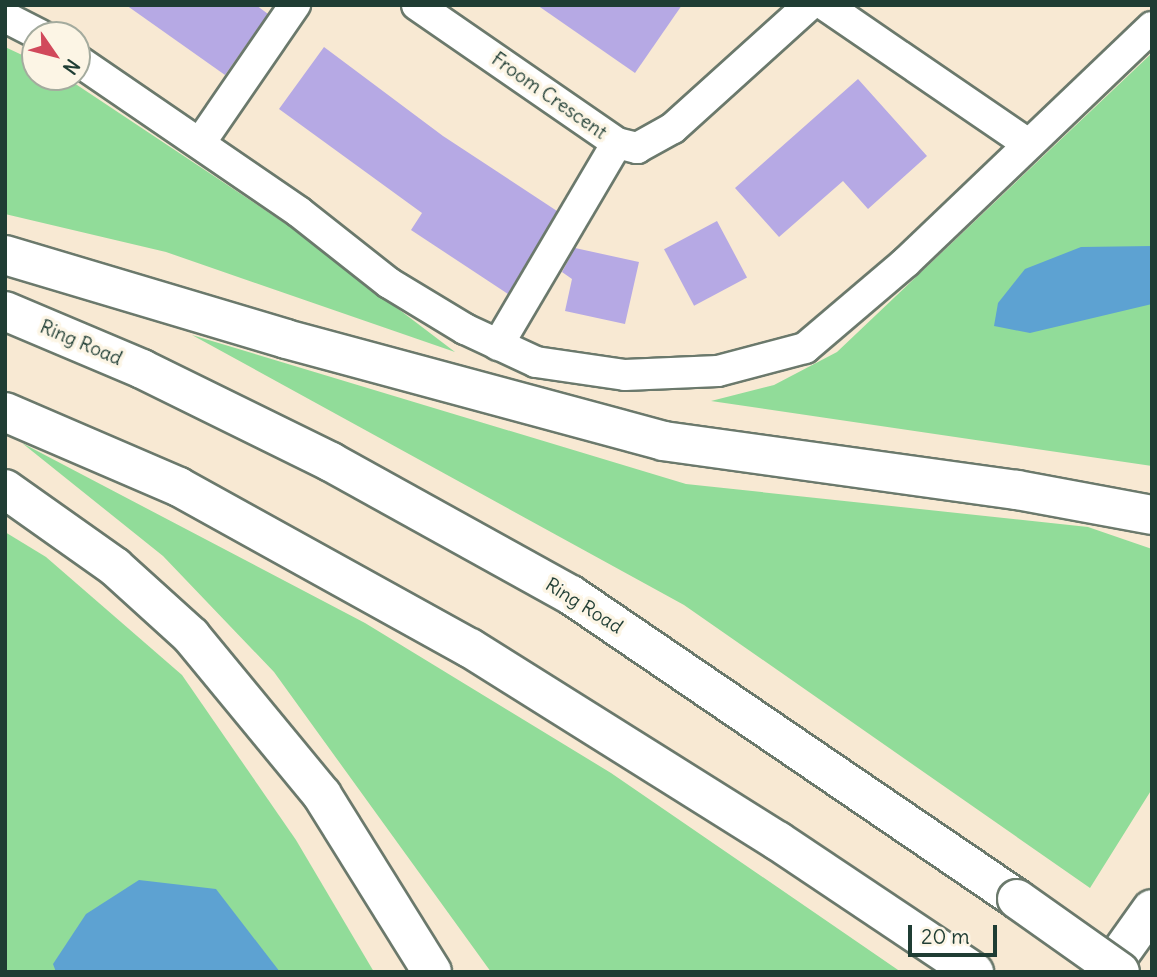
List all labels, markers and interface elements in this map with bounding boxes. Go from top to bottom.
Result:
north arrow [21,21,91,91]
street label: Froom Crescent [487,48,611,144]
text: N [58,55,85,79]
street label: Ring Road [36,316,126,370]
street label: Ring Road [541,573,627,639]
scale bar [912,911,1001,955]
text: 20 m [921,923,970,950]

